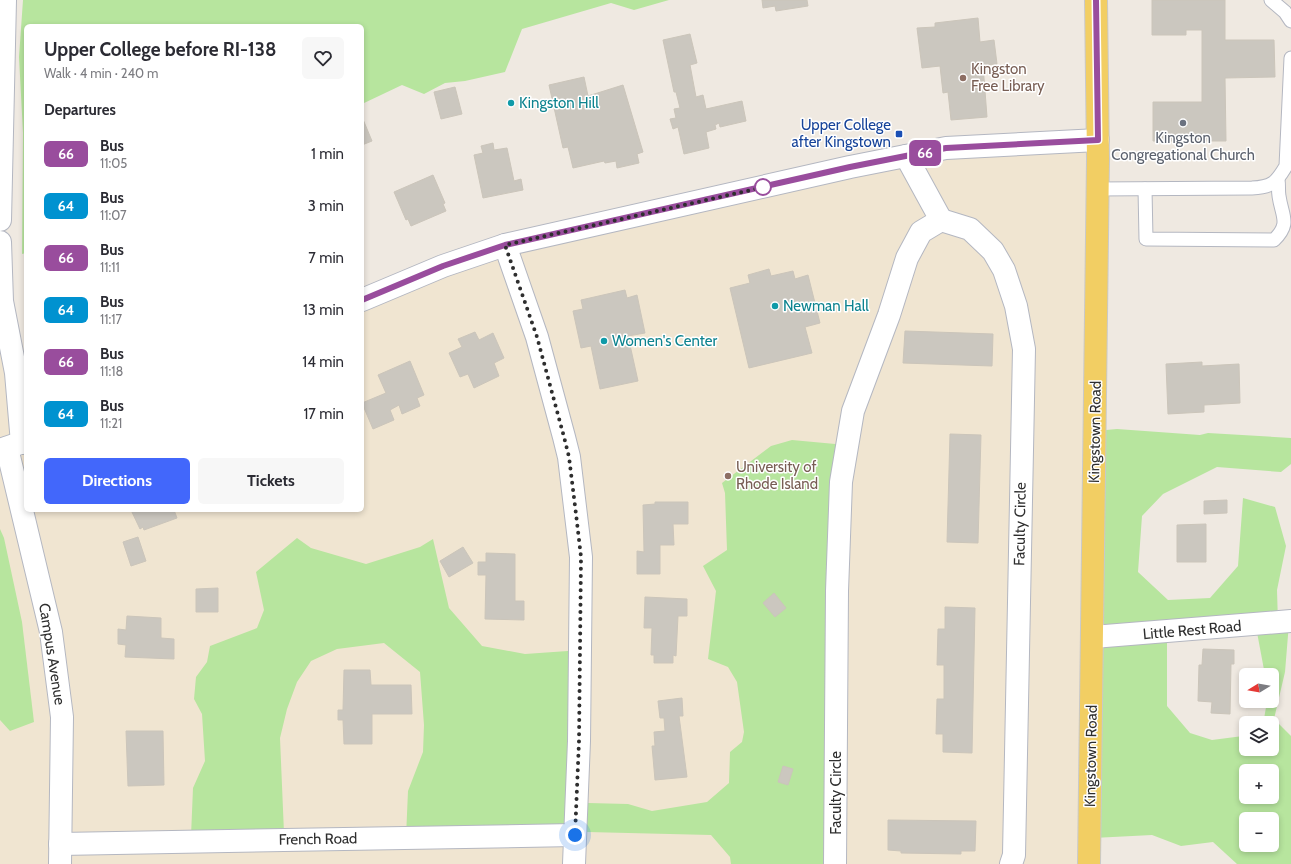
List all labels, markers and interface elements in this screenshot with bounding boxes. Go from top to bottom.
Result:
button: heart [302,37,344,79]
text: Upper College before RI-138 [44,38,276,61]
place label: Kingston Free Library [971,60,1045,95]
text: Walk · 4 min · 240 m [44,65,158,81]
marker: Kingston Free Library [958,73,968,83]
place label: Kingston Hill [519,94,599,112]
marker: Kingston Hill [506,98,516,108]
text: Departures [44,101,116,119]
place label: Upper College after Kingstown [792,116,891,151]
marker: Kingston Congregational Church [1178,118,1188,128]
marker: Upper College after Kingstown [894,129,904,139]
place label: Kingston Congregational Church [1111,129,1255,164]
text: Bus [100,137,124,155]
line badge: 66 [907,140,943,166]
text: 66 [917,144,933,162]
text: 66 [58,145,74,163]
text: 1 min [311,145,344,163]
text: 11:05 [100,155,127,171]
unlabelled marker [754,178,772,196]
text: Bus [100,189,124,207]
text: 64 [58,197,74,215]
text: 3 min [308,197,344,215]
text: 11:07 [100,207,127,223]
text: Bus [100,241,124,259]
text: 66 [58,249,74,267]
text: 7 min [308,249,344,267]
text: 11:11 [100,259,120,275]
text: Bus [100,293,124,311]
place label: Newman Hall [783,297,869,315]
text: 64 [58,301,74,319]
text: 13 min [303,301,344,319]
marker: Newman Hall [770,301,780,311]
text: 11:17 [100,311,122,327]
place label: Women's Center [612,332,717,350]
marker: Women's Center [599,336,609,346]
text: Bus [100,345,124,363]
text: 66 [58,353,74,371]
text: 14 min [302,353,344,371]
text: 11:18 [100,363,123,379]
street label: Kingstown Road [1085,381,1105,483]
text: Bus [100,397,124,415]
text: 64 [58,405,74,423]
text: 17 min [303,405,344,423]
text: 11:21 [100,415,122,431]
button: Directions [44,458,190,504]
button: Tickets [198,458,344,504]
place label: University of Rhode Island [736,458,818,493]
marker: University of Rhode Island [723,471,733,481]
street label: Faculty Circle [1010,482,1030,566]
street label: Campus Avenue [35,602,69,707]
street label: Little Rest Road [1142,617,1242,643]
north arrow [1239,668,1279,708]
map controls [1239,668,1279,852]
street label: Kingstown Road [1081,705,1101,807]
button: layers [1239,716,1279,756]
street label: Faculty Circle [827,751,845,835]
button: + [1239,764,1279,804]
button: − [1239,812,1279,852]
your location [565,825,585,845]
street label: French Road [279,829,357,849]

